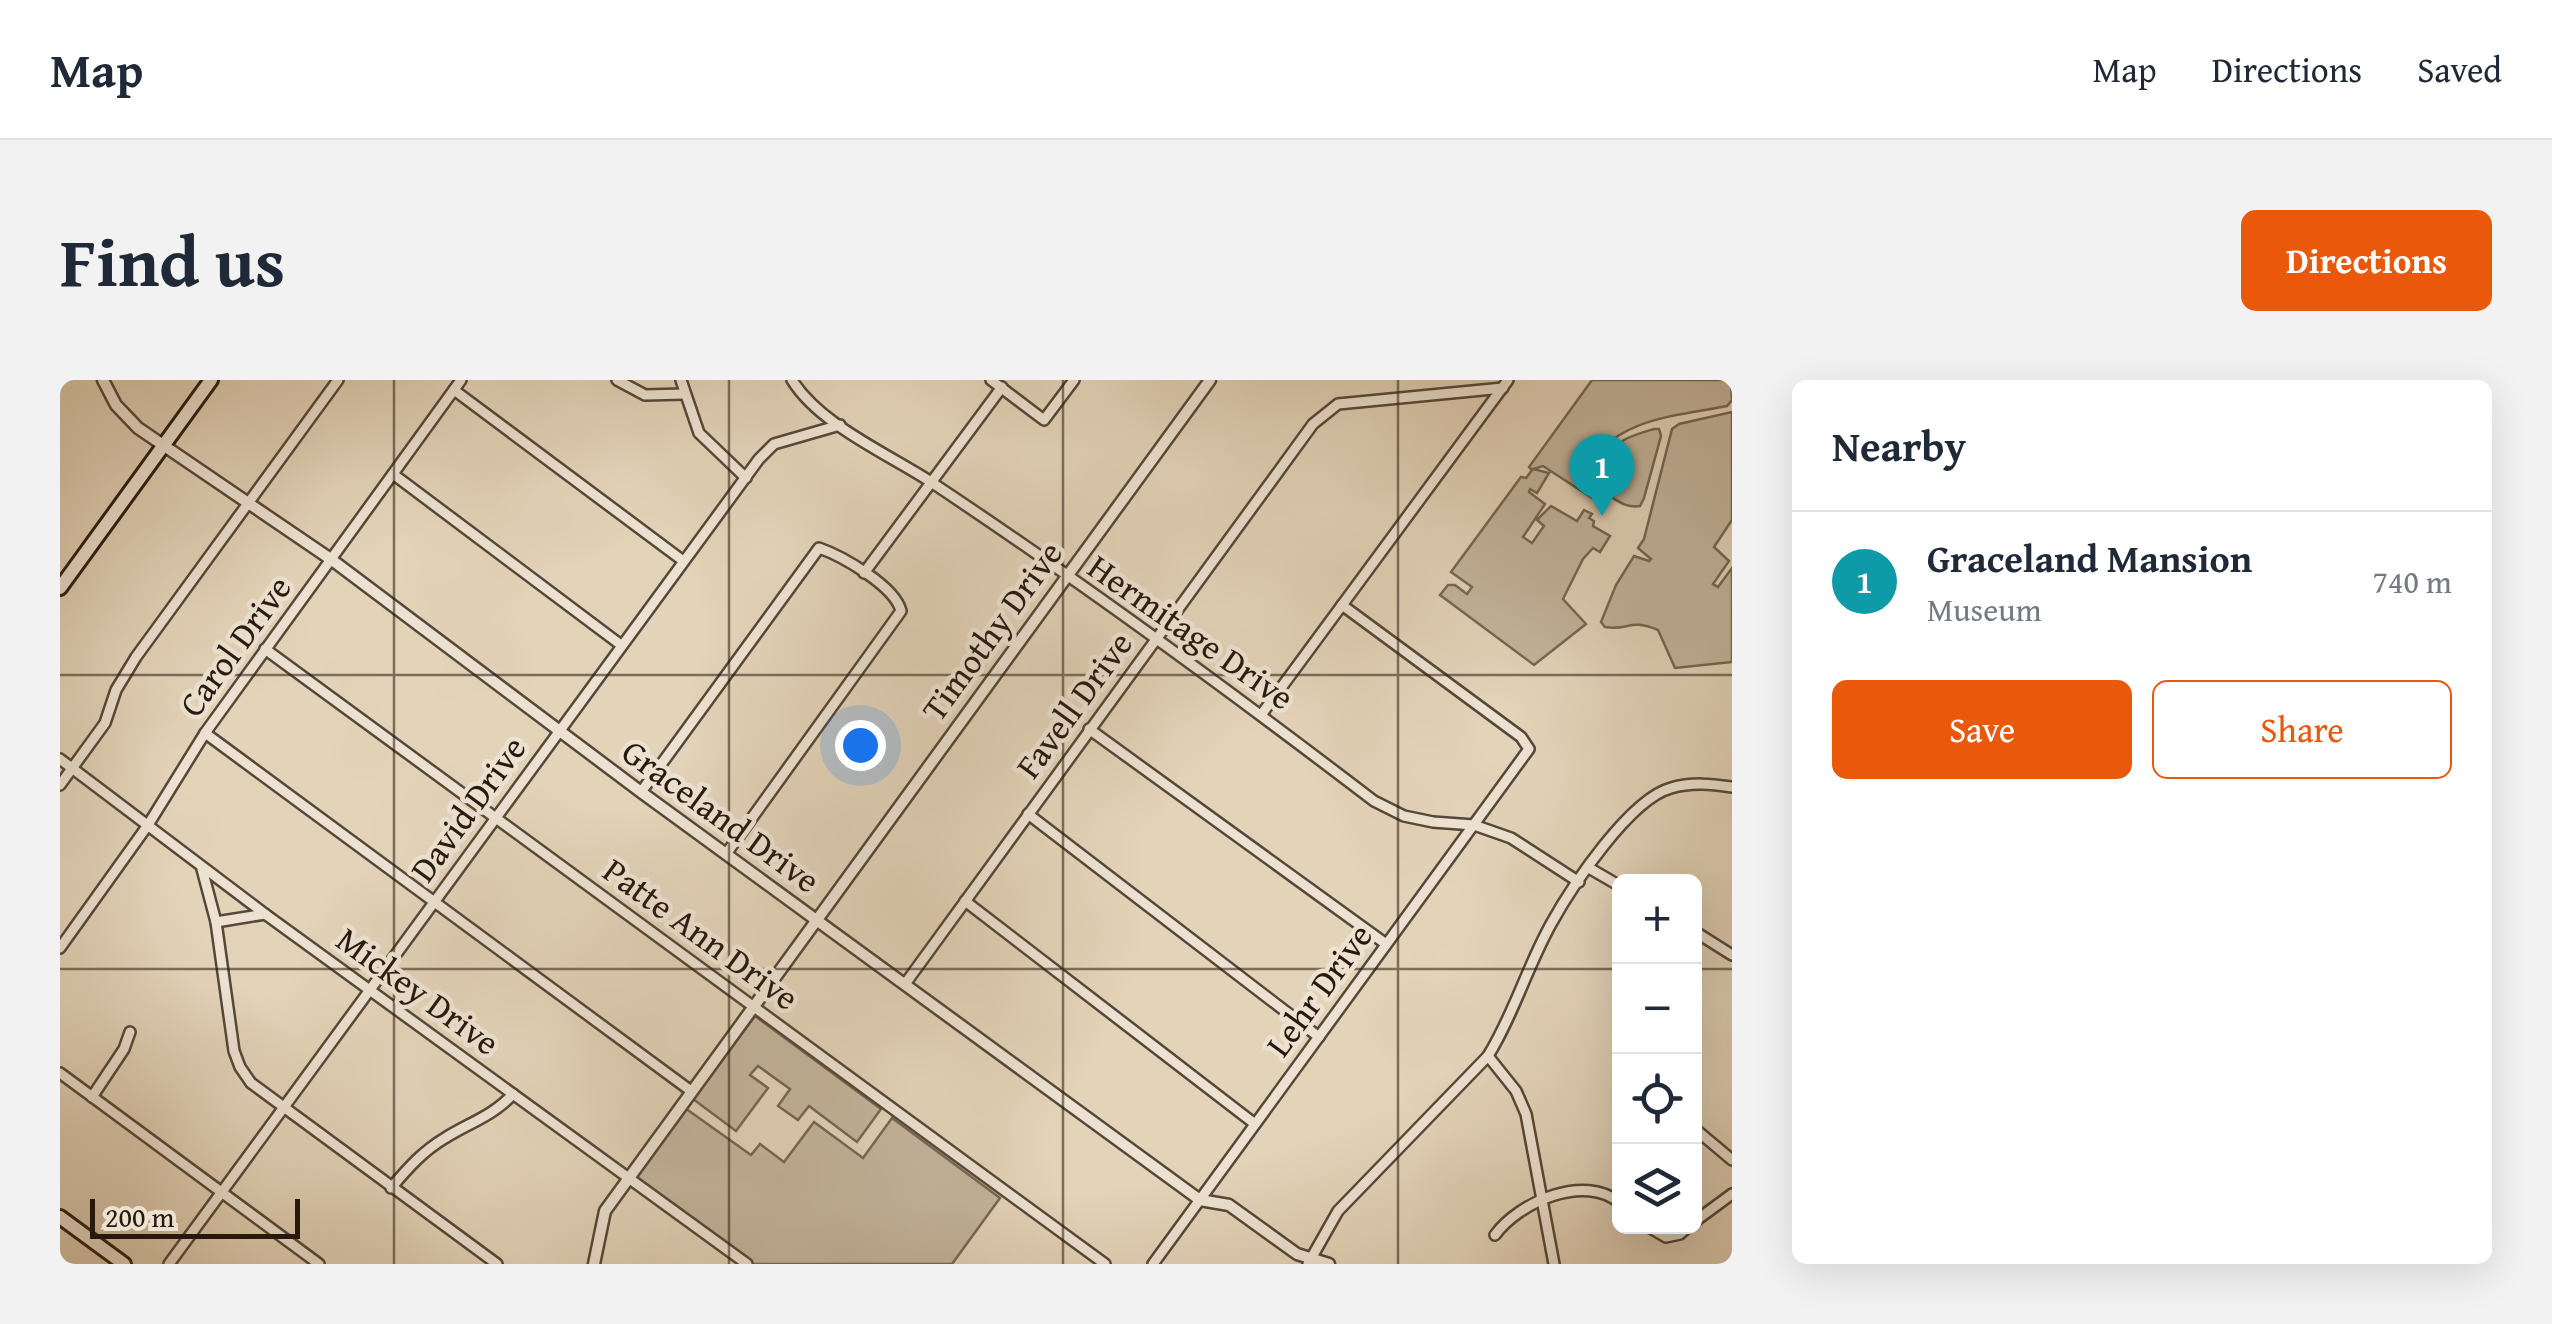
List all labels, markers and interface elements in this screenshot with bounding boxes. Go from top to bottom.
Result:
text: Map [50,34,143,105]
text: Map [2093,44,2157,95]
text: Directions [2212,44,2362,95]
text: Saved [2417,44,2502,95]
text: Find us [60,209,285,312]
button: Directions [2241,210,2492,311]
text: Nearby [1832,415,1966,476]
pin: 1 [1570,434,1634,516]
street label: Timothy Drive [909,530,1074,731]
text: Graceland Mansion [1927,530,2252,586]
street label: Hermitage Drive [1078,541,1305,722]
text: 1 [1856,558,1873,605]
text: 740 m [2373,558,2452,605]
street label: Carol Drive [166,565,303,727]
text: Museum [1927,586,2042,633]
street label: Favell Drive [1003,621,1144,789]
button: Save [1832,680,2132,779]
button: Share [2152,680,2452,779]
your location [835,720,886,771]
street label: David Drive [397,725,538,892]
street label: Graceland Drive [612,726,831,905]
street label: Patte Ann Drive [593,845,810,1022]
map controls [1612,874,1702,1234]
button: + [1612,874,1702,964]
street label: Lehr Drive [1253,913,1384,1067]
street label: Mickey Drive [326,914,510,1067]
button: − [1612,964,1702,1054]
button: locate [1612,1054,1702,1144]
button: layers [1612,1144,1702,1234]
scale bar [90,1194,300,1238]
text: 200 m [105,1196,174,1237]

